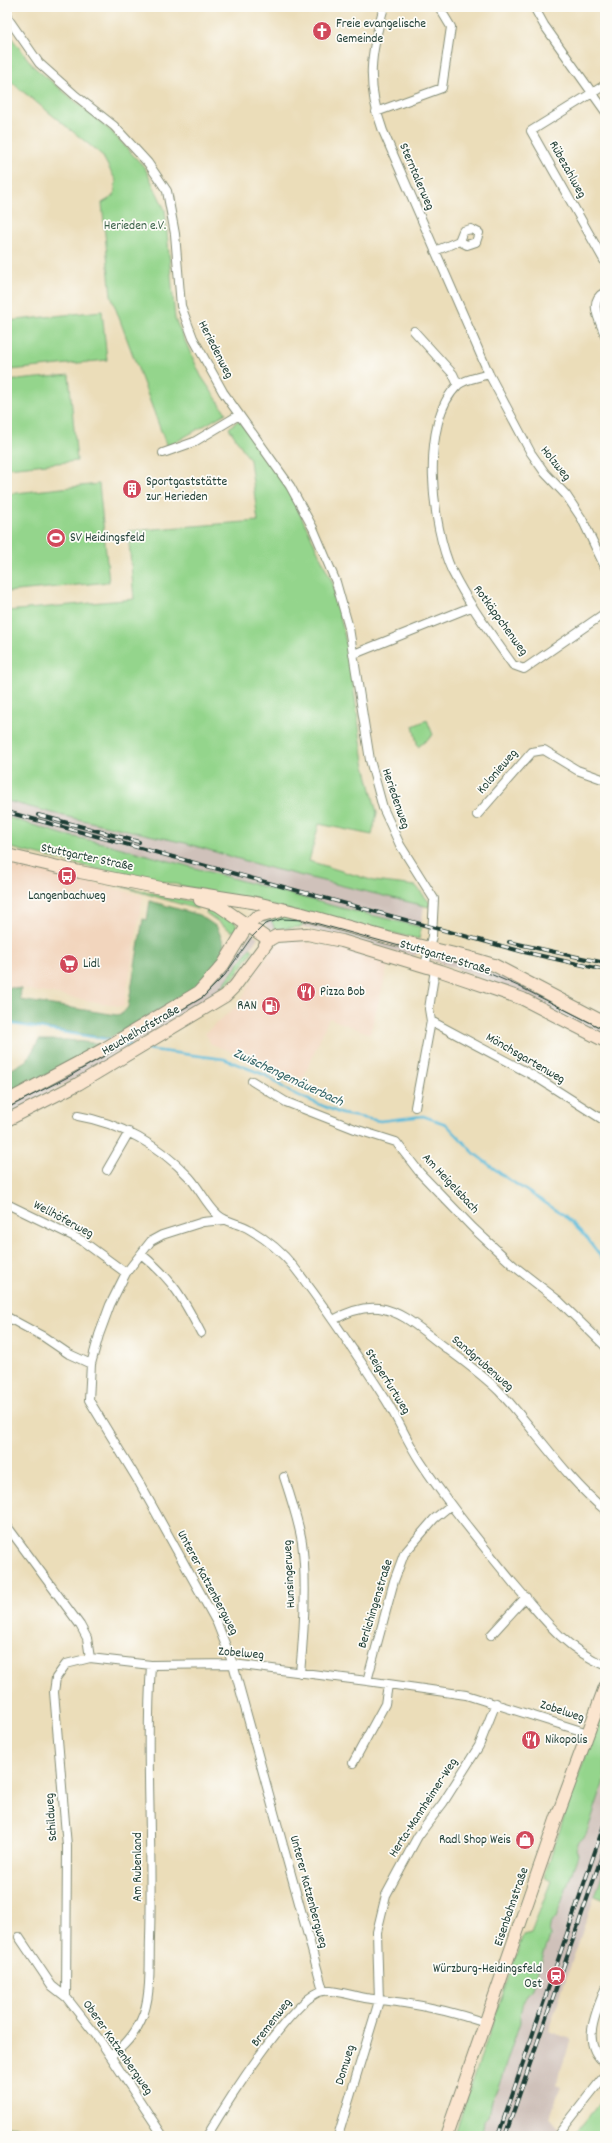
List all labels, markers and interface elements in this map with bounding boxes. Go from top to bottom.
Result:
place label: Freie evangelische Gemeinde [336,15,426,49]
church icon: Freie evangelische Gemeinde [311,20,333,42]
street label: Rübezahlweg [543,138,591,202]
street label: Sterntalerweg [393,140,439,214]
park label: Herieden e.V. [104,217,166,236]
street label: Heriedenweg [192,318,238,383]
street label: Holzweg [535,442,575,486]
place label: Sportgaststätte zur Herieden [146,473,228,507]
building icon: Sportgaststätte zur Herieden [121,478,143,500]
sports icon: SV Heidingsfeld [45,527,67,549]
place label: SV Heidingsfeld [70,529,145,548]
street label: Rotkäppchenweg [468,582,532,661]
street label: Kolonieweg [473,745,523,799]
street label: Heriedenweg [376,766,414,832]
street label: Stuttgarter Straße [39,839,135,877]
bus stop icon: Langenbachweg [56,865,78,887]
place label: Langenbachweg [28,887,106,906]
street label: Stuttgarter Straße [397,935,493,981]
supermarket icon: Lidl [58,953,80,975]
place label: Lidl [83,955,100,974]
restaurant icon: Pizza Bob [295,981,317,1003]
place label: Pizza Bob [320,983,365,1002]
fuel station icon: RAN [260,995,282,1017]
place label: RAN [237,997,257,1016]
street label: Heuchelhofstraße [98,1001,184,1061]
street label: Mönchsgartenweg [482,1029,569,1090]
water label: Zwischengemäuerbach [230,1044,347,1113]
street label: Am Heigelsbach [417,1149,483,1219]
street label: Wellhöferweg [29,1196,97,1244]
street label: Sandgrubenweg [447,1332,518,1397]
street label: Steigerfurtweg [359,1345,415,1419]
street label: Unterer Katzenbergweg [171,1527,243,1639]
street label: Hunsingerweg [279,1539,301,1609]
street label: Berlichingenstraße [353,1557,399,1651]
street label: Zobelweg [217,1643,265,1665]
street label: Zobelweg [537,1696,587,1728]
restaurant icon: Nikopolis [520,1729,542,1751]
place label: Nikopolis [545,1731,588,1750]
street label: Herta-Mannheimer-Weg [385,1754,463,1861]
street label: Schildweg [41,1792,63,1842]
shop icon: Radl Shop Weis [514,1829,536,1851]
place label: Radl Shop Weis [439,1831,511,1850]
street label: Am Rubenland [129,1832,148,1902]
street label: Unterer Katzenbergweg [284,1833,332,1951]
street label: Eisenbahnstraße [490,1865,534,1949]
place label: Würzburg-Heidingsfeld Ost [433,1960,542,1994]
station icon: Würzburg-Heidingsfeld Ost [545,1965,567,1987]
street label: Bremenweg [247,1994,297,2051]
street label: Oberer Katzenbergweg [77,1997,157,2100]
street label: Domweg [331,2042,361,2087]

